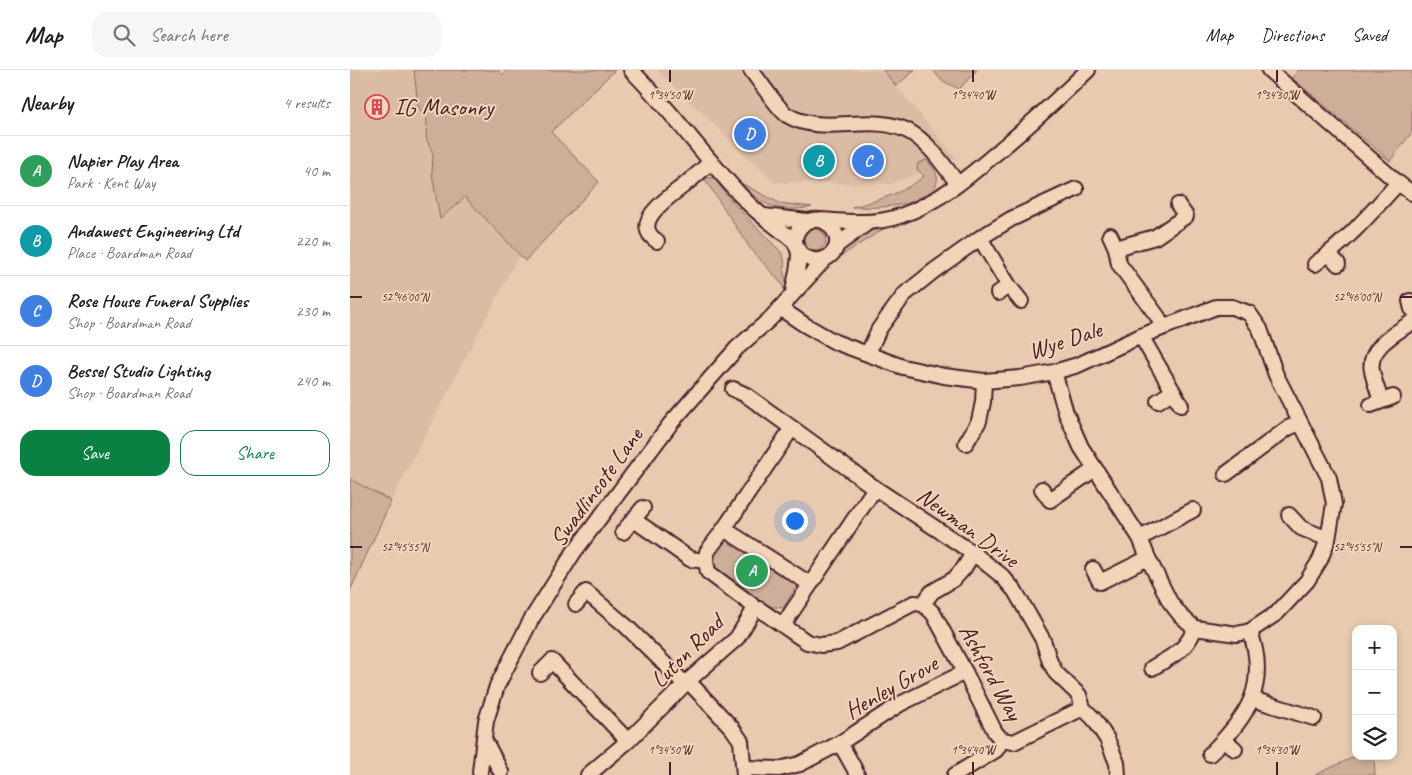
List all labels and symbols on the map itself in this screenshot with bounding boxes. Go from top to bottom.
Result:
text: 1°34'50"W [648,87,694,103]
text: 1°34'40"W [951,87,997,103]
text: 1°34'30"W [1255,87,1301,103]
place label: IG Masonry [394,92,495,122]
building icon: IG Masonry [364,94,390,120]
pin: D [734,115,766,153]
pin: B [803,142,835,180]
pin: C [852,142,884,180]
text: 52°46'00"N [381,289,430,305]
text: 52°46'00"N [1333,289,1382,305]
street label: Wye Dale [1025,313,1107,366]
street label: Swadlincote Lane [543,420,650,552]
street label: Newman Drive [911,480,1027,575]
your location [782,508,808,534]
text: 52°45'55"N [381,539,430,555]
text: 52°45'55"N [1333,539,1382,555]
pin: A [736,552,768,590]
street label: Luton Road [644,606,732,694]
street label: Ashford Way [952,619,1031,727]
street label: Henley Grove [839,647,945,726]
text: 1°34'50"W [648,742,694,758]
text: 1°34'40"W [951,742,997,758]
text: 1°34'30"W [1255,742,1301,758]

